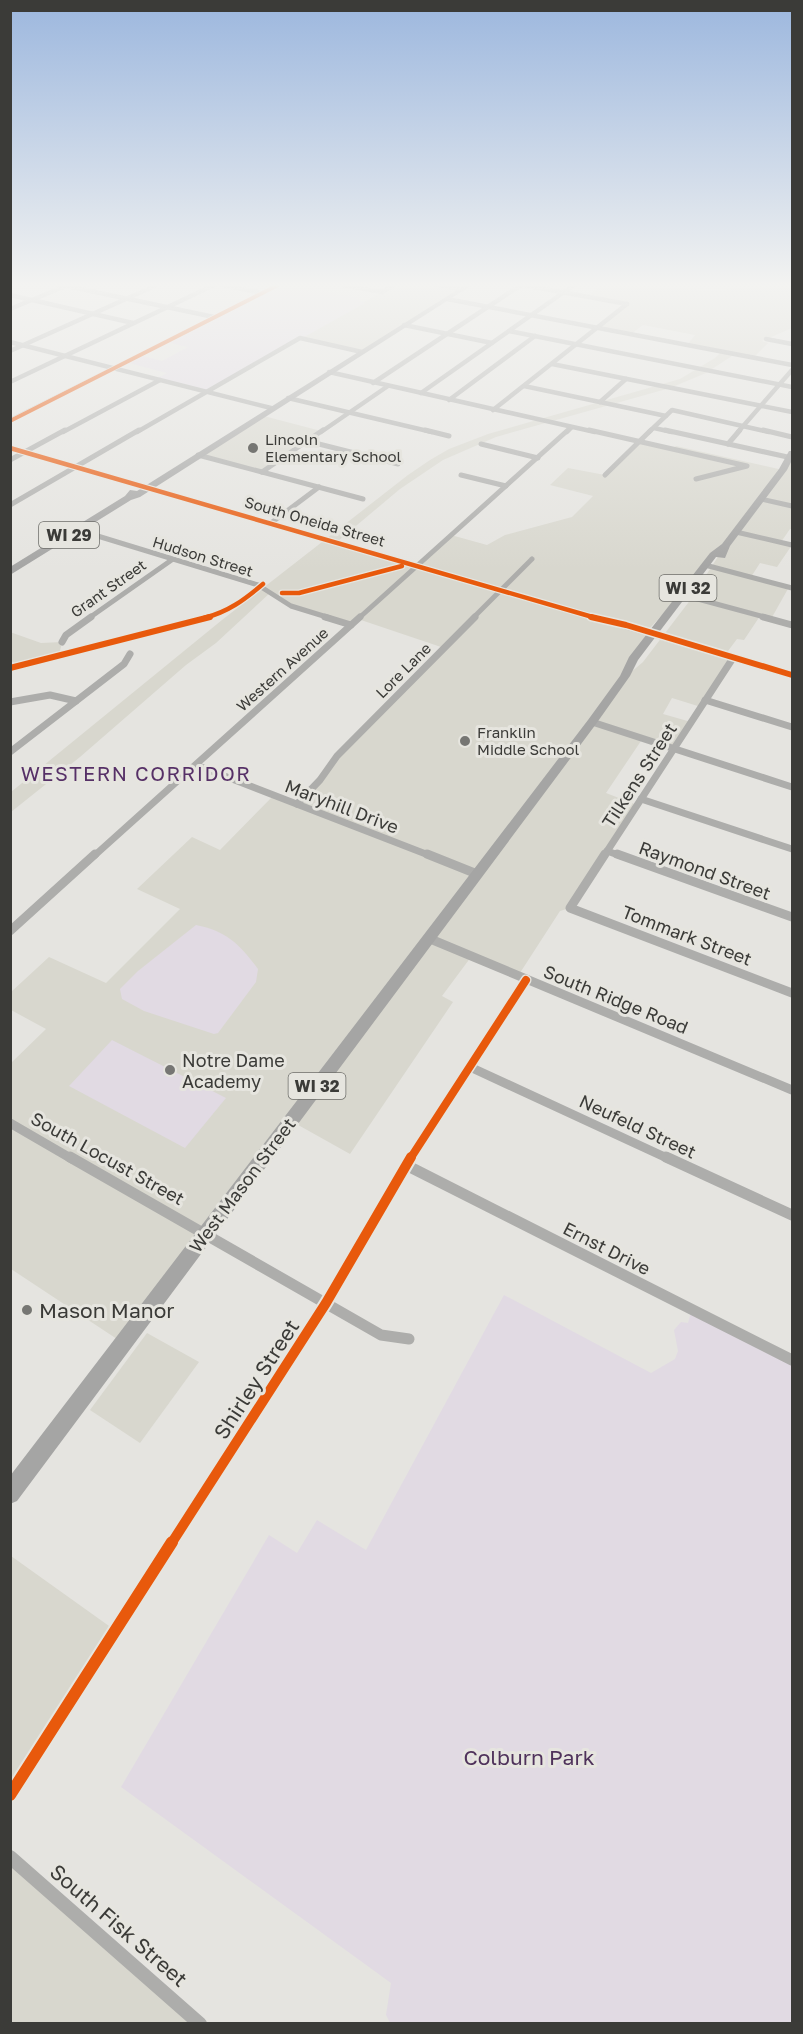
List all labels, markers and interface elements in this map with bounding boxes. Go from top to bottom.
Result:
place label: Lincoln Elementary School [265,430,401,465]
marker: Lincoln Elementary School [246,441,260,455]
street label: South Oneida Street [243,492,387,550]
road number: WI 29 [39,522,99,548]
street label: Hudson Street [151,532,255,580]
street label: Grant Street [67,555,149,621]
road number: WI 32 [660,575,716,601]
street label: Western Avenue [233,623,332,715]
street label: Lore Lane [372,638,435,701]
street label: Tilkens Street [597,719,681,831]
place label: Franklin Middle School [477,723,579,758]
marker: Franklin Middle School [458,734,472,748]
district label: WESTERN CORRIDOR [21,761,251,785]
street label: Maryhill Drive [282,774,402,838]
street label: Raymond Street [636,836,774,904]
street label: Tommark Street [619,900,755,970]
street label: South Ridge Road [540,960,692,1038]
place label: Notre Dame Academy [182,1049,285,1092]
marker: Notre Dame Academy [163,1063,177,1077]
road number: WI 32 [288,1073,346,1099]
street label: Neufeld Street [576,1089,700,1163]
street label: South Locust Street [27,1107,189,1209]
street label: West Mason Street [184,1113,300,1257]
street label: Ernst Drive [560,1217,654,1279]
place label: Mason Manor [39,1297,174,1323]
marker: Mason Manor [20,1303,34,1317]
street label: Shirley Street [208,1314,304,1444]
park label: Colburn Park [463,1744,595,1770]
street label: South Fisk Street [45,1858,193,1992]

